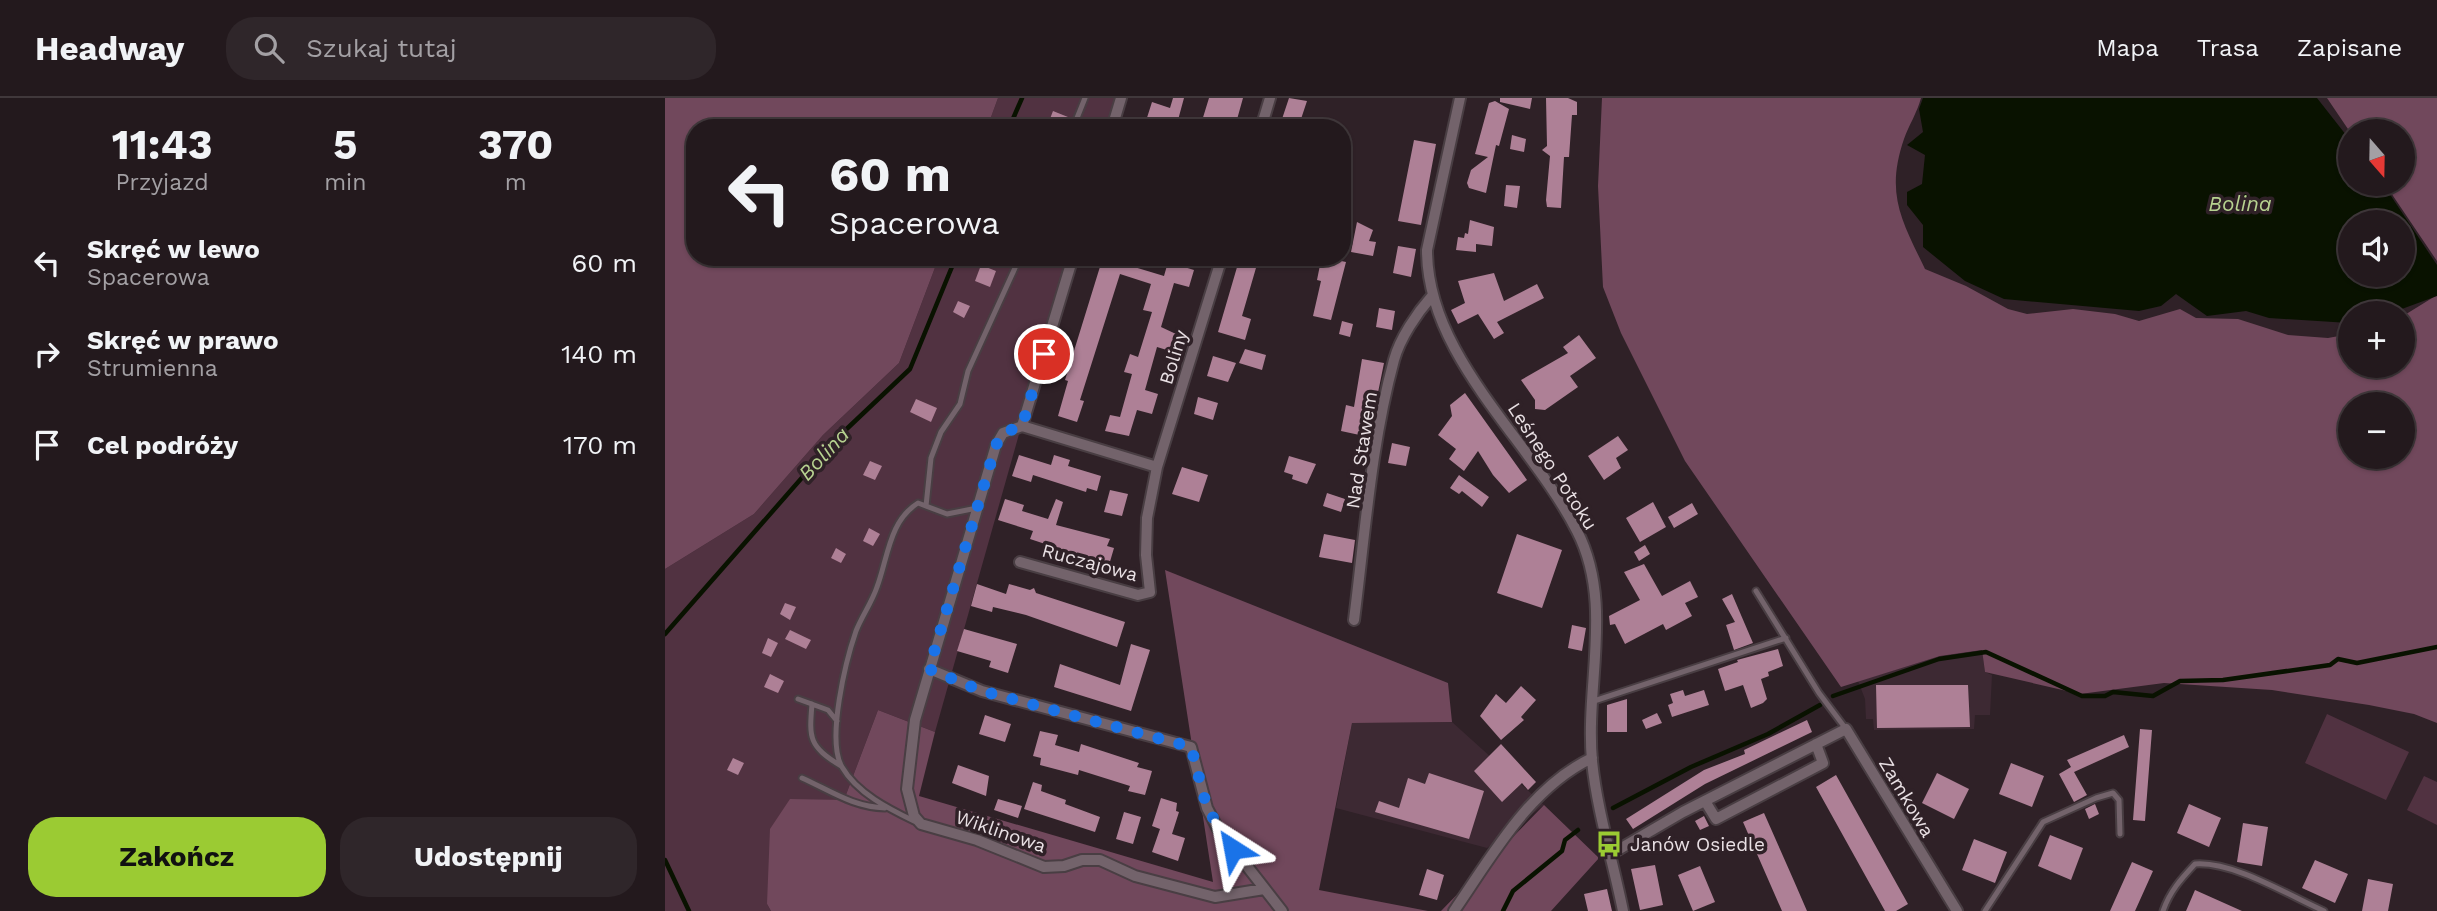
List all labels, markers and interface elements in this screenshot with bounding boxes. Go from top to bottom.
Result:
search box [226,17,716,80]
text: Headway [35,29,184,68]
icon: search [250,29,288,67]
text: Szukaj tutaj [306,33,457,63]
text: Mapa [2096,34,2159,62]
text: Trasa [2197,34,2259,62]
text: Zapisane [2297,34,2402,62]
north arrow [2338,119,2415,196]
map controls [2338,119,2415,469]
text: 11:43 [112,120,213,169]
text: 5 [333,120,358,169]
text: 370 [478,120,553,169]
text: 60 m [829,145,951,203]
icon: left [714,147,805,238]
text: Przyjazd [115,169,209,196]
text: min [324,169,366,196]
text: m [505,169,527,196]
water label: Bolina [2208,191,2272,216]
text: Spacerowa [829,204,1000,242]
button: sound [2338,210,2415,287]
text: Skręć w lewo [87,234,260,264]
icon: left [28,244,66,282]
text: 60 m [571,248,637,278]
text: Spacerowa [87,264,210,291]
button: + [2338,301,2415,378]
pin [1014,324,1074,384]
text: Skręć w prawo [87,325,279,355]
street label: Boliny [1154,327,1193,387]
icon: right [28,335,66,373]
icon: arrive [1025,335,1063,373]
text: 140 m [561,339,637,369]
text: Strumienna [87,355,218,382]
street label: Nad Stawem [1341,390,1382,510]
button: − [2338,392,2415,469]
street label: Leśnego Potoku [1503,398,1602,534]
water label: Bolina [793,422,854,485]
icon: arrive [28,426,66,464]
text: Cel podróży [87,430,238,460]
text: 170 m [563,430,637,460]
street label: Ruczajowa [1039,539,1141,586]
street label: Zamkowa [1874,753,1939,841]
street label: Wiklinowa [953,805,1049,858]
position arrow [1196,812,1270,886]
button: Zakończ [28,817,326,897]
button: Udostępnij [340,817,637,897]
bus stop icon: Janów Osiedle [1594,829,1624,859]
place label: Janów Osiedle [1630,833,1765,856]

